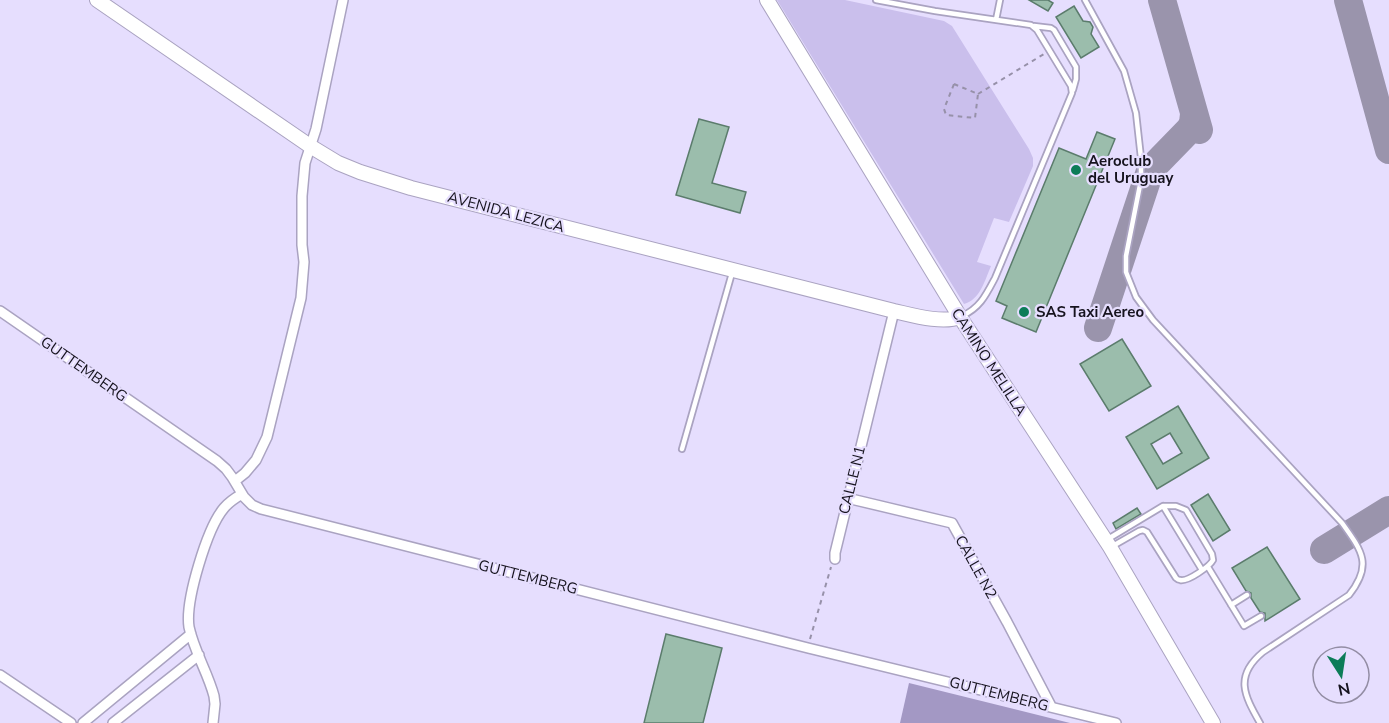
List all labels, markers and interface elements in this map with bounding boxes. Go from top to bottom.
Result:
place label: Aeroclub del Uruguay [1088,151,1173,188]
marker: Aeroclub del Uruguay [1069,163,1083,177]
street label: AVENIDA LEZICA [445,187,567,237]
place label: SAS Taxi Aereo [1036,302,1144,322]
street label: CAMINO MELILLA [947,304,1031,420]
marker: SAS Taxi Aereo [1017,305,1031,319]
street label: GUTTEMBERG [37,332,131,406]
street label: CALLE N1 [834,444,870,516]
street label: CALLE N2 [950,532,1002,602]
street label: GUTTEMBERG [476,555,580,599]
north arrow [1311,645,1371,705]
street label: GUTTEMBERG [947,672,1051,716]
text: N [1336,677,1352,701]

